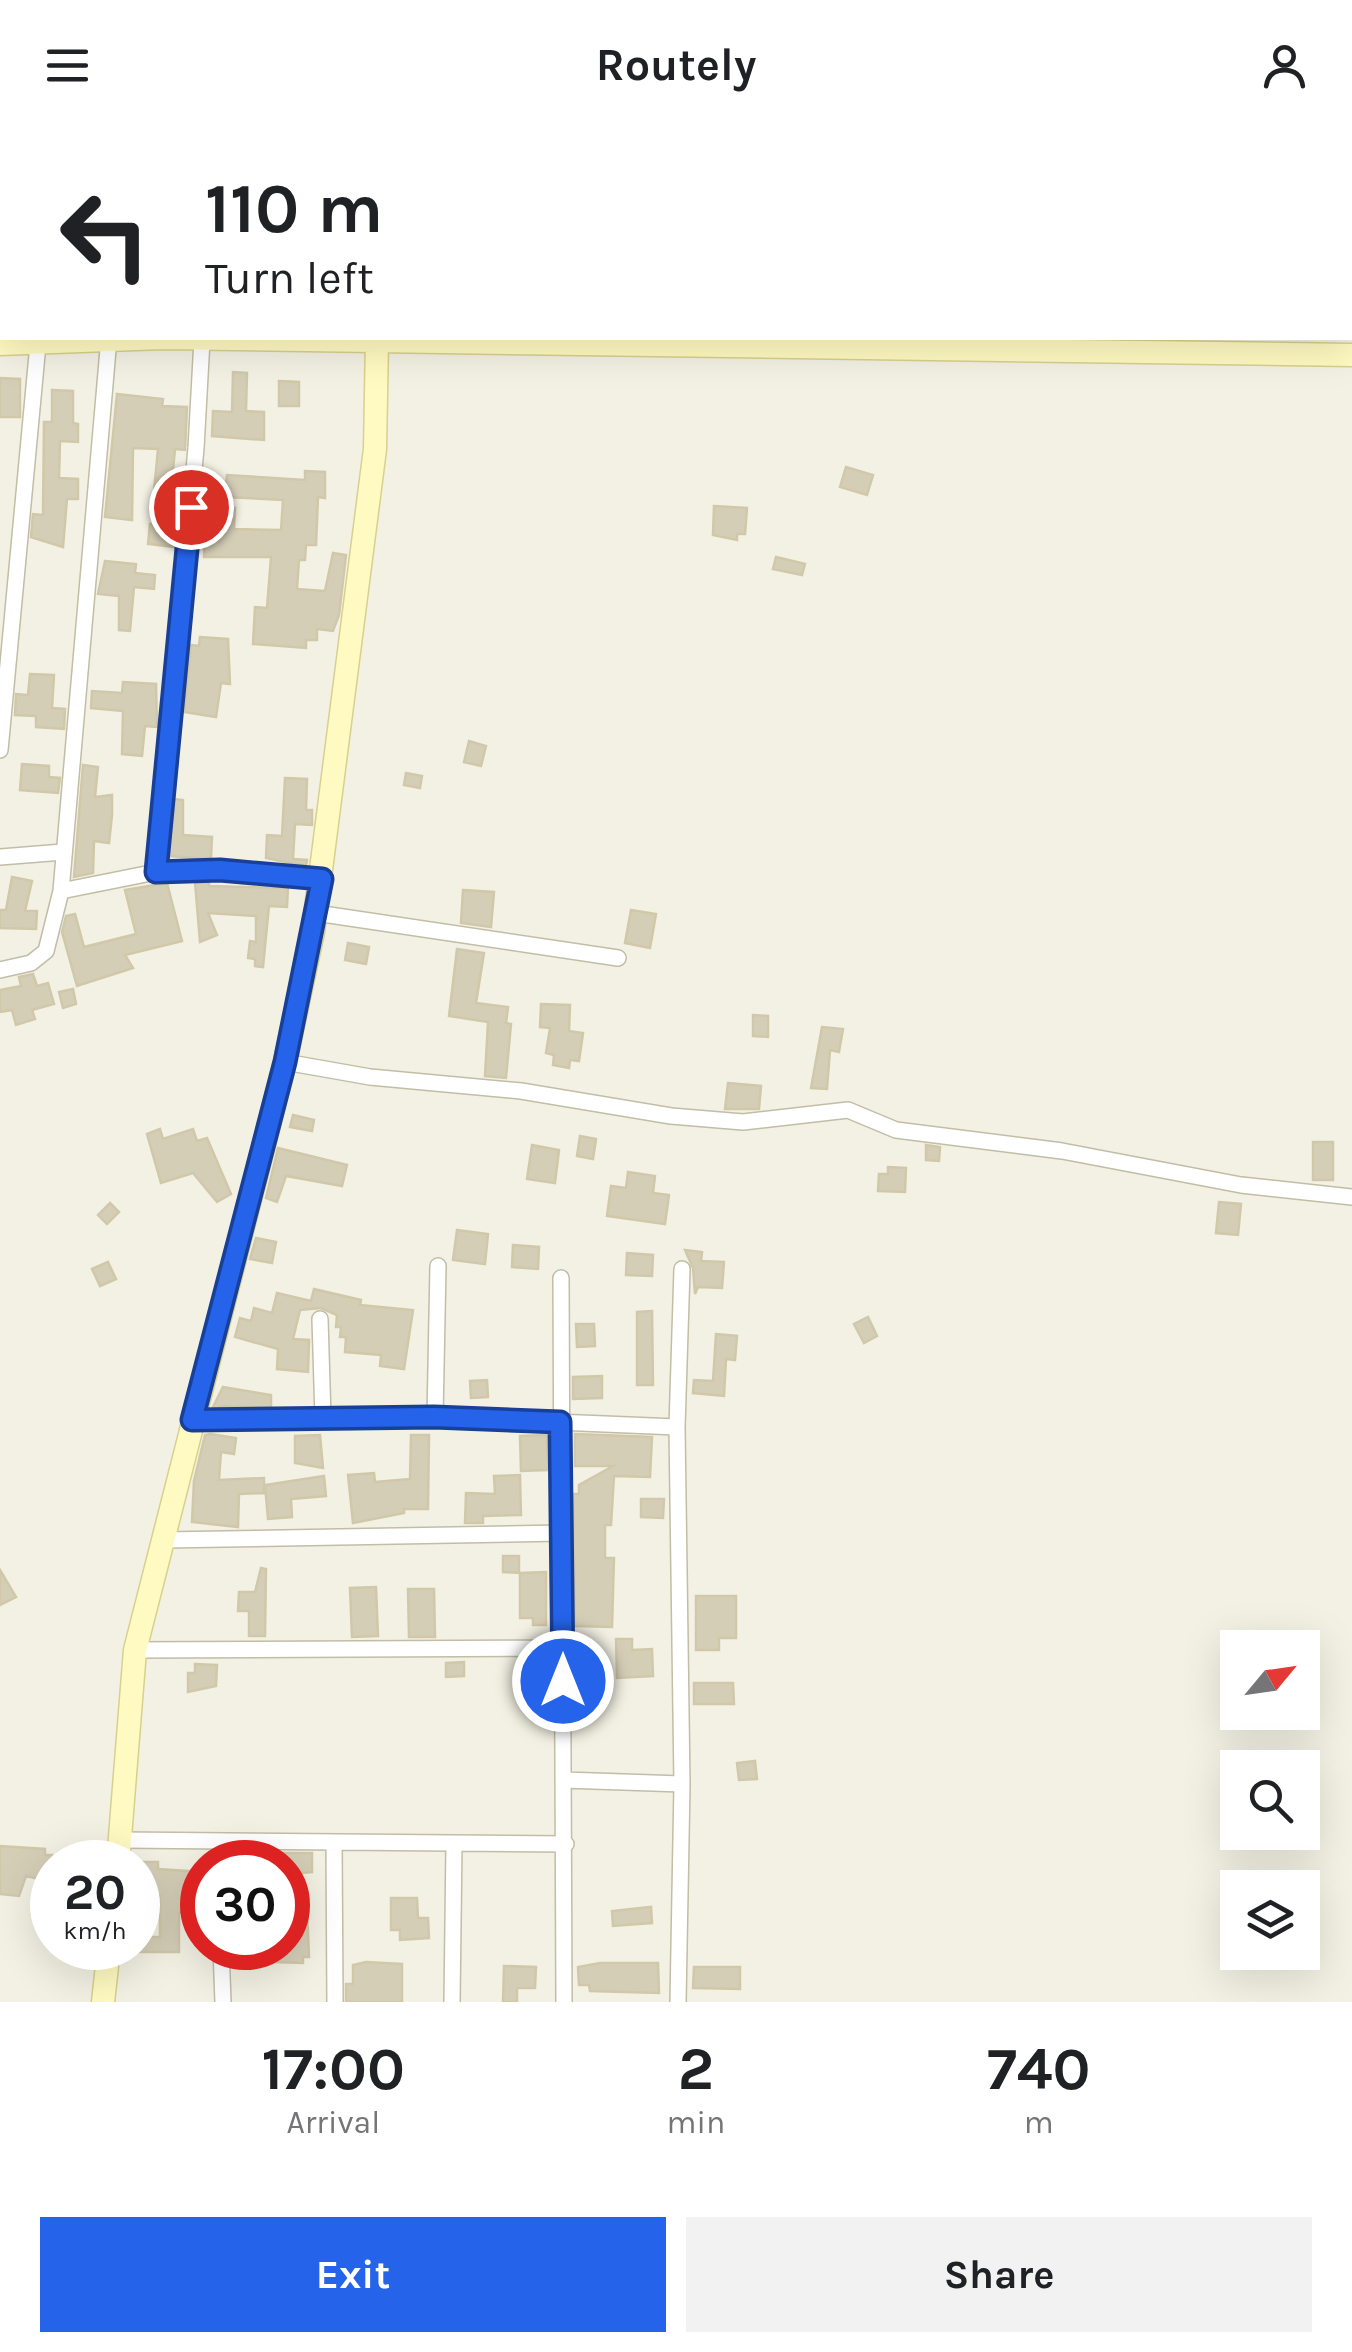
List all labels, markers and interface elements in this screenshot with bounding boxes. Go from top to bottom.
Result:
icon: menu [40,38,95,93]
icon: person [1257,38,1312,93]
text: Routely [596,39,756,91]
text: 110 m [205,168,383,250]
icon: left [40,170,170,300]
text: Turn left [205,252,374,304]
pin [149,465,234,550]
icon: arrive [164,480,219,535]
position arrow [511,1629,615,1733]
north arrow [1220,1630,1320,1730]
map controls [1220,1630,1320,1970]
button: search [1220,1750,1320,1850]
speed limit sign: 30 [180,1840,310,1970]
text: 20 [64,1863,126,1922]
button: layers [1220,1870,1320,1970]
text: km/h [63,1916,127,1945]
text: 17:00 [262,2034,405,2104]
text: 2 [678,2034,714,2104]
text: 740 [987,2034,1090,2104]
text: Arrival [286,2104,380,2141]
text: min [667,2104,725,2141]
text: m [1024,2104,1054,2141]
button: Exit [40,2217,666,2332]
button: Share [686,2217,1312,2332]

